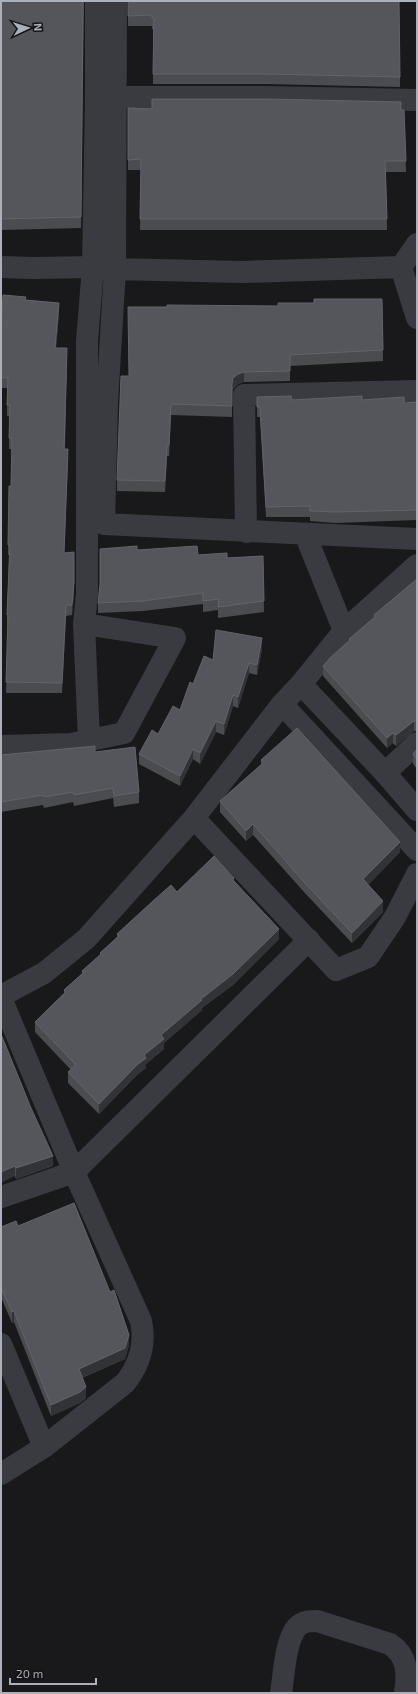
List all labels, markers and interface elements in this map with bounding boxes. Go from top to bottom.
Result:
north arrow [8,8,48,48]
text: N [32,23,45,32]
scale bar [10,1660,96,1686]
text: 20 m [16,1666,43,1680]

